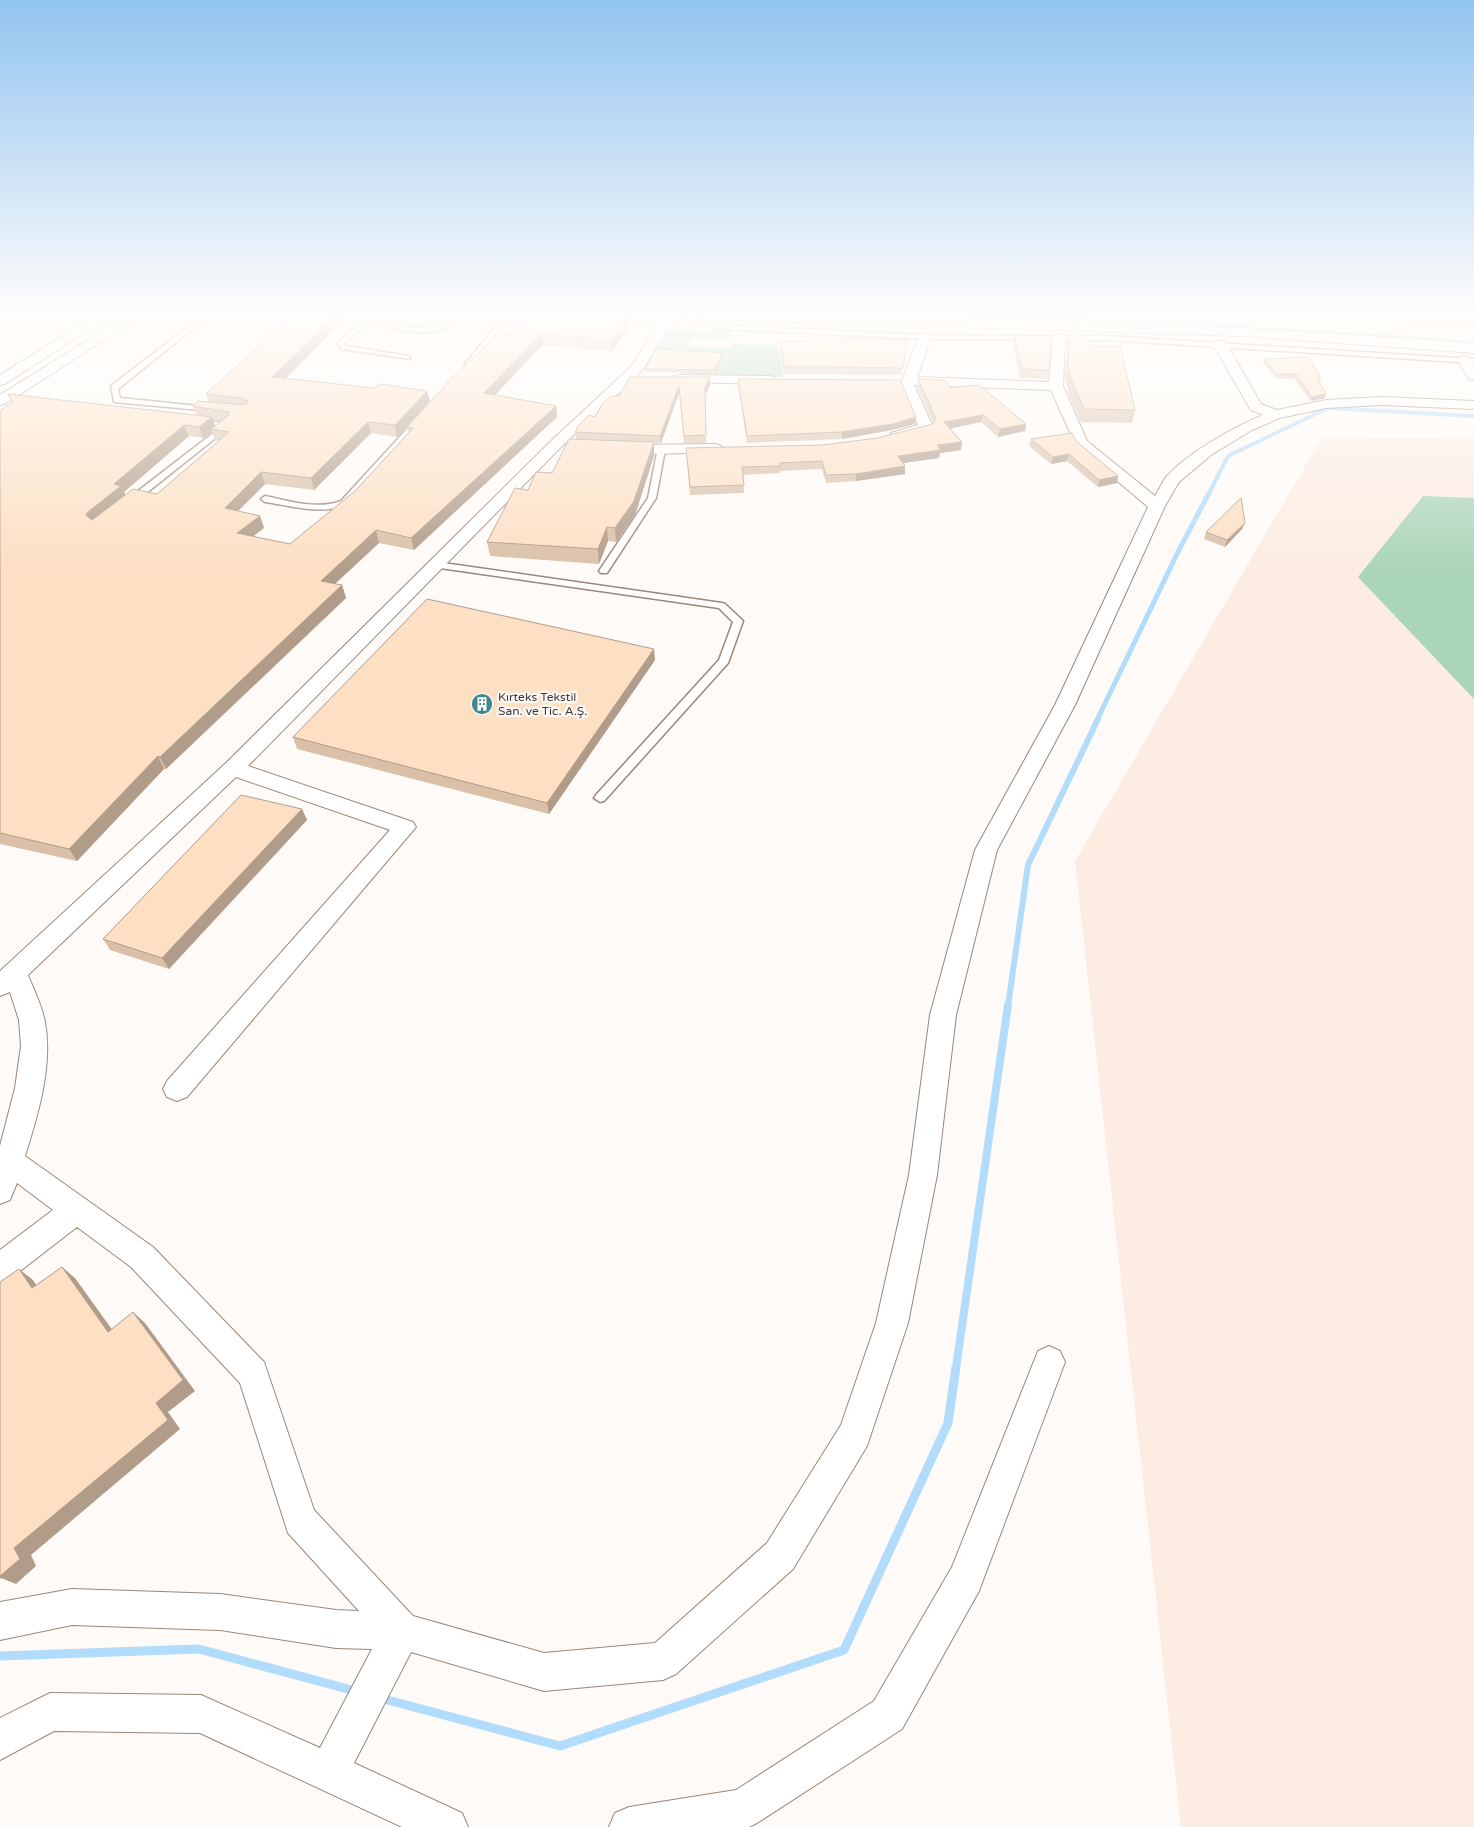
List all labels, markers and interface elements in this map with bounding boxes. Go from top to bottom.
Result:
place label: Kırteks Tekstil San. ve Tic. A.Ş. [498,690,587,718]
building icon: Kırteks Tekstil San. ve Tic. A.Ş. [470,692,494,716]

